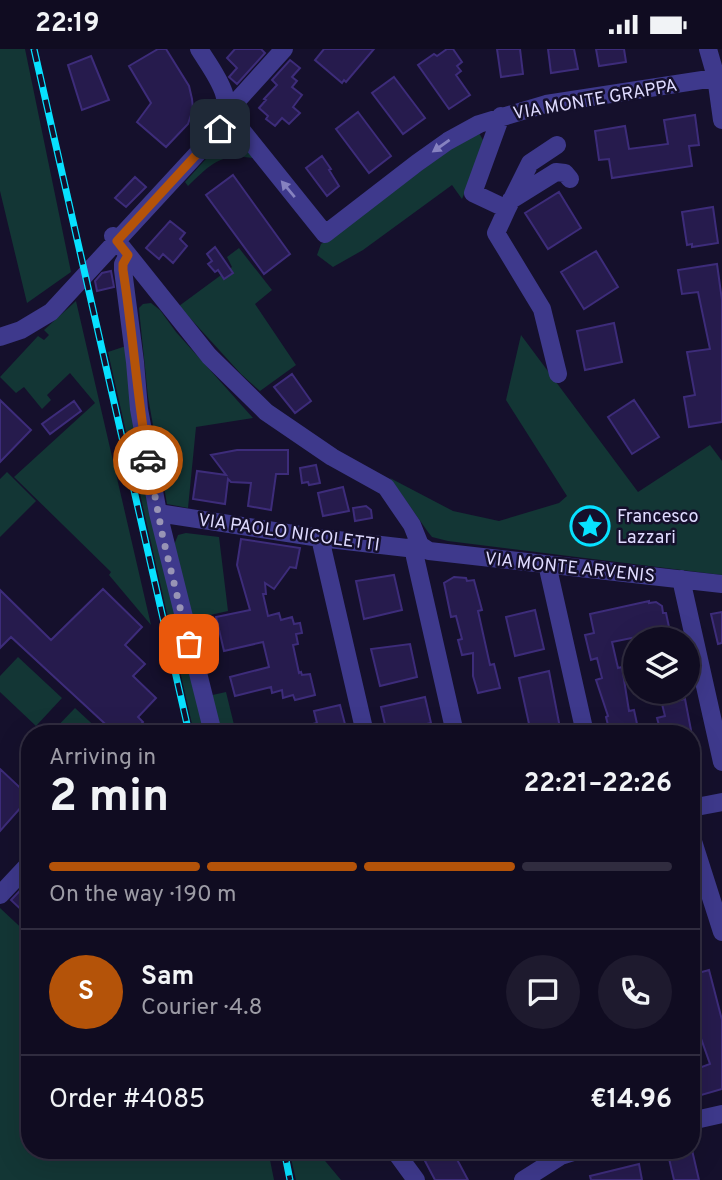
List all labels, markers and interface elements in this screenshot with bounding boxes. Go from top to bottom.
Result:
text: 22:19 [35,8,100,41]
street label: VIA MONTE GRAPPA [511,75,679,126]
pin [190,99,250,159]
icon: home [201,110,239,148]
one-way arrow [432,139,450,153]
one-way arrow [280,180,295,198]
courier [113,425,183,495]
icon: car [129,441,167,479]
place icon: Francesco Lazzari [569,505,611,547]
place label: Francesco Lazzari [617,506,699,550]
street label: VIA PAOLO NICOLETTI [196,509,381,558]
street label: VIA MONTE ARVENIS [484,548,656,589]
pin [159,614,219,674]
icon: bag [170,625,208,663]
map controls [623,627,700,704]
button: layers [623,627,700,704]
text: Arriving in [49,744,156,773]
text: 22:21–22:26 [523,768,672,801]
text: 2 min [49,769,169,828]
text: On the way · 190 m [49,881,237,910]
button: chat [506,955,580,1029]
button: phone [598,955,672,1029]
text: Sam [141,961,194,994]
text: S [78,976,94,1009]
text: Courier · 4.8 [141,994,262,1023]
text: Order #4085 [49,1084,205,1117]
text: €14.96 [590,1084,672,1117]

